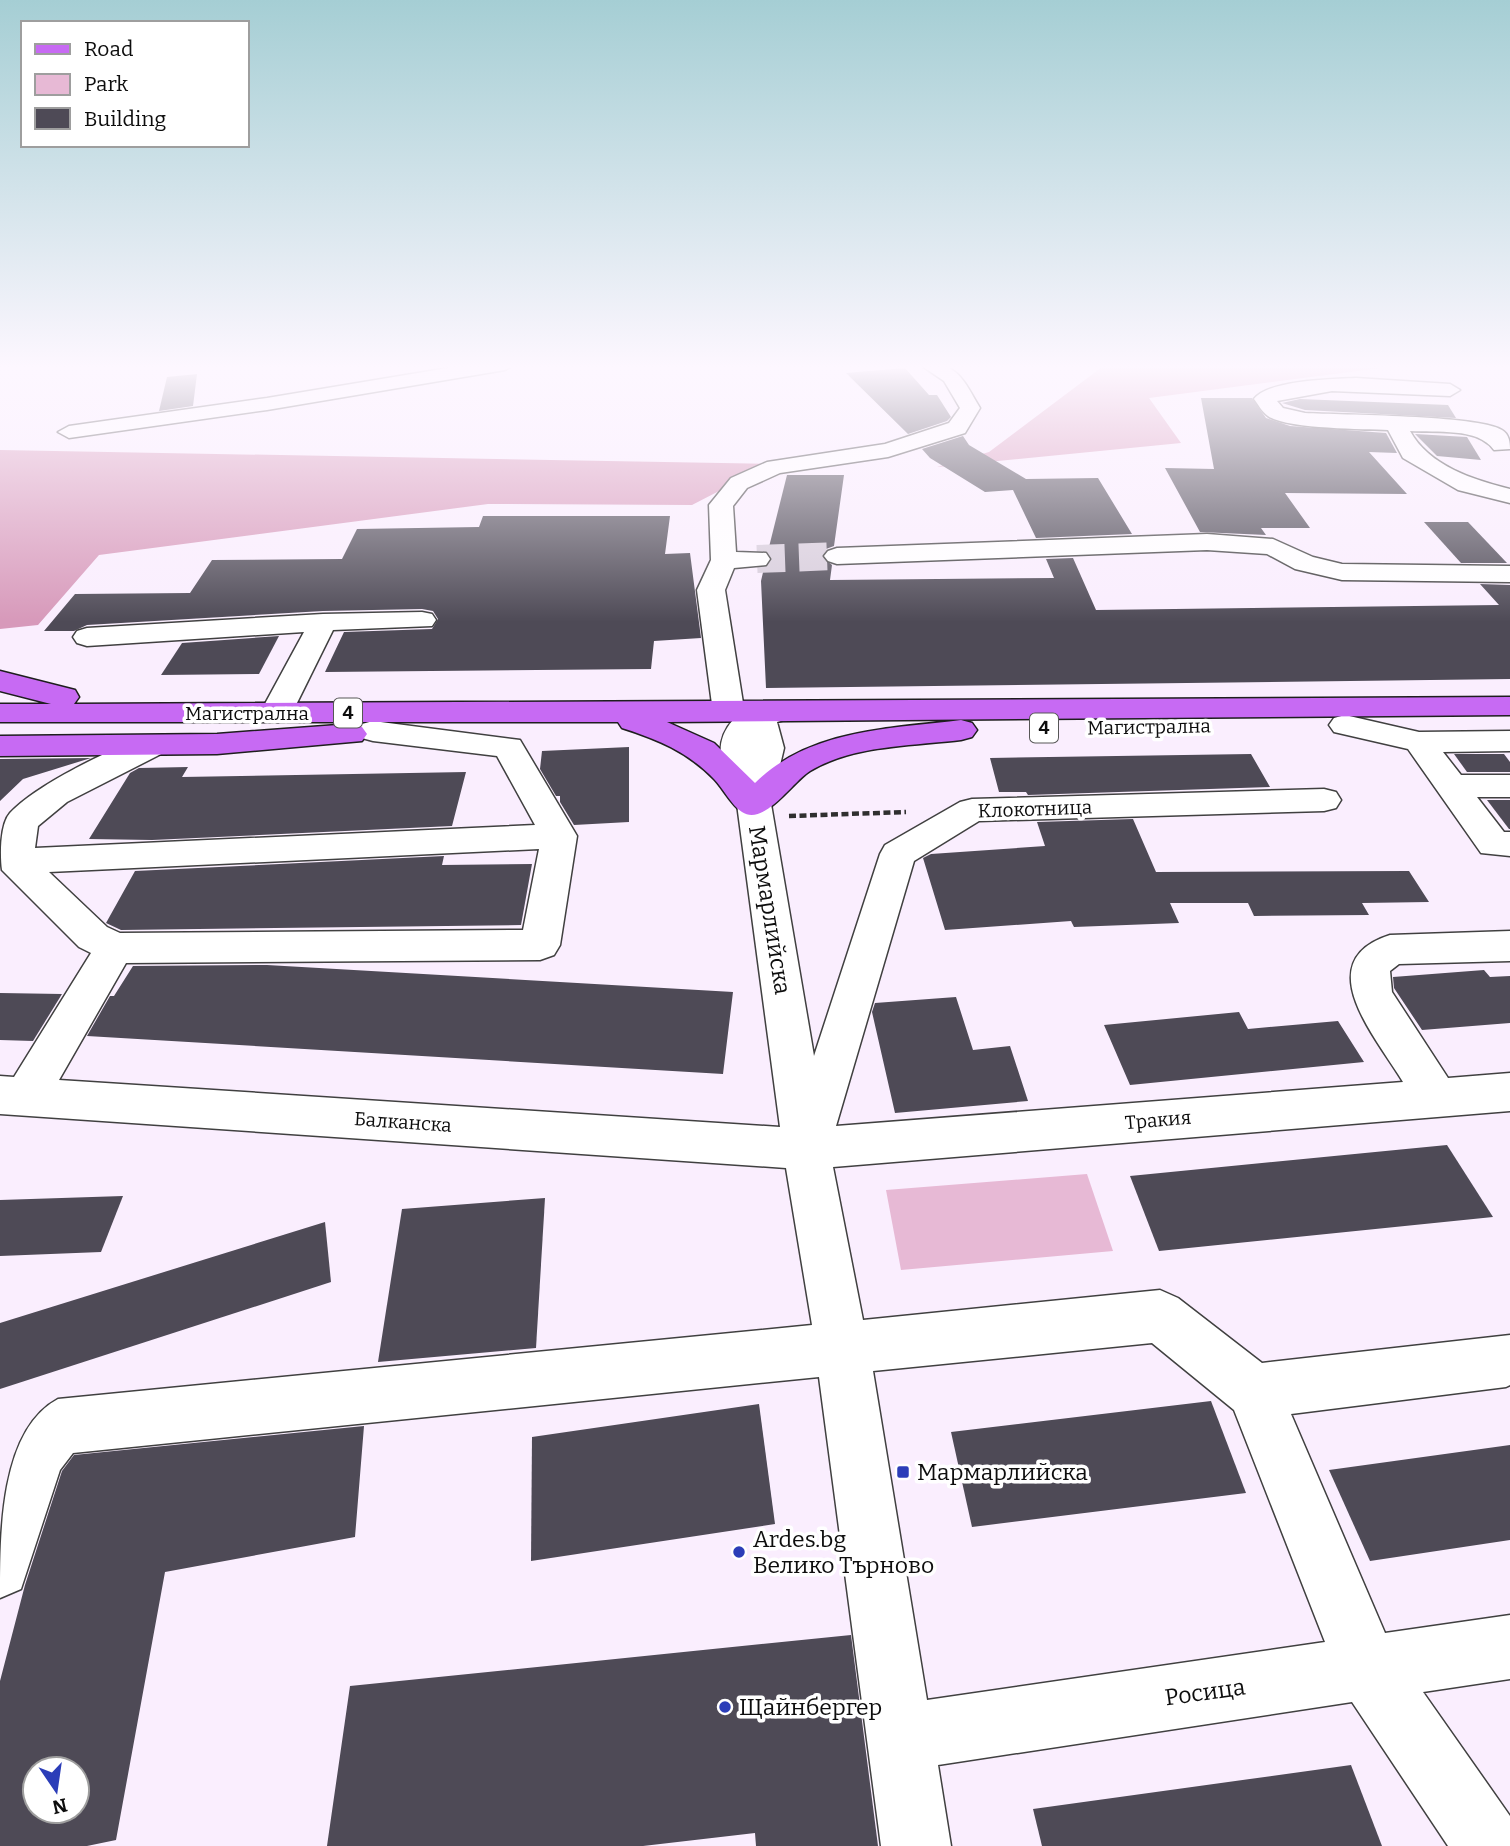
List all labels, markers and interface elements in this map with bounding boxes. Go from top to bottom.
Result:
legend [21,21,248,147]
text: Road [84,36,133,62]
text: Park [84,71,128,97]
text: Building [84,106,167,132]
road number: 4 [334,698,362,728]
street label: Магистрална [185,702,309,725]
road number: 4 [1030,714,1058,742]
street label: Магистрална [1087,714,1212,740]
street label: Клокотница [977,795,1093,822]
street label: Мармарлийска [743,823,797,997]
street label: Тракия [1124,1106,1192,1134]
street label: Балканска [354,1107,453,1137]
place label: Мармарлийска [917,1458,1088,1486]
marker: Мармарлийска [895,1464,911,1480]
place label: Ardes.bg Велико Търново [753,1525,934,1579]
marker: Ardes.bg Велико Търново [731,1544,747,1560]
street label: Росица [1163,1672,1247,1711]
place label: Щайнбергер [739,1693,882,1721]
marker: Щайнбергер [717,1699,733,1715]
north arrow [21,1755,91,1825]
text: N [50,1793,69,1819]

